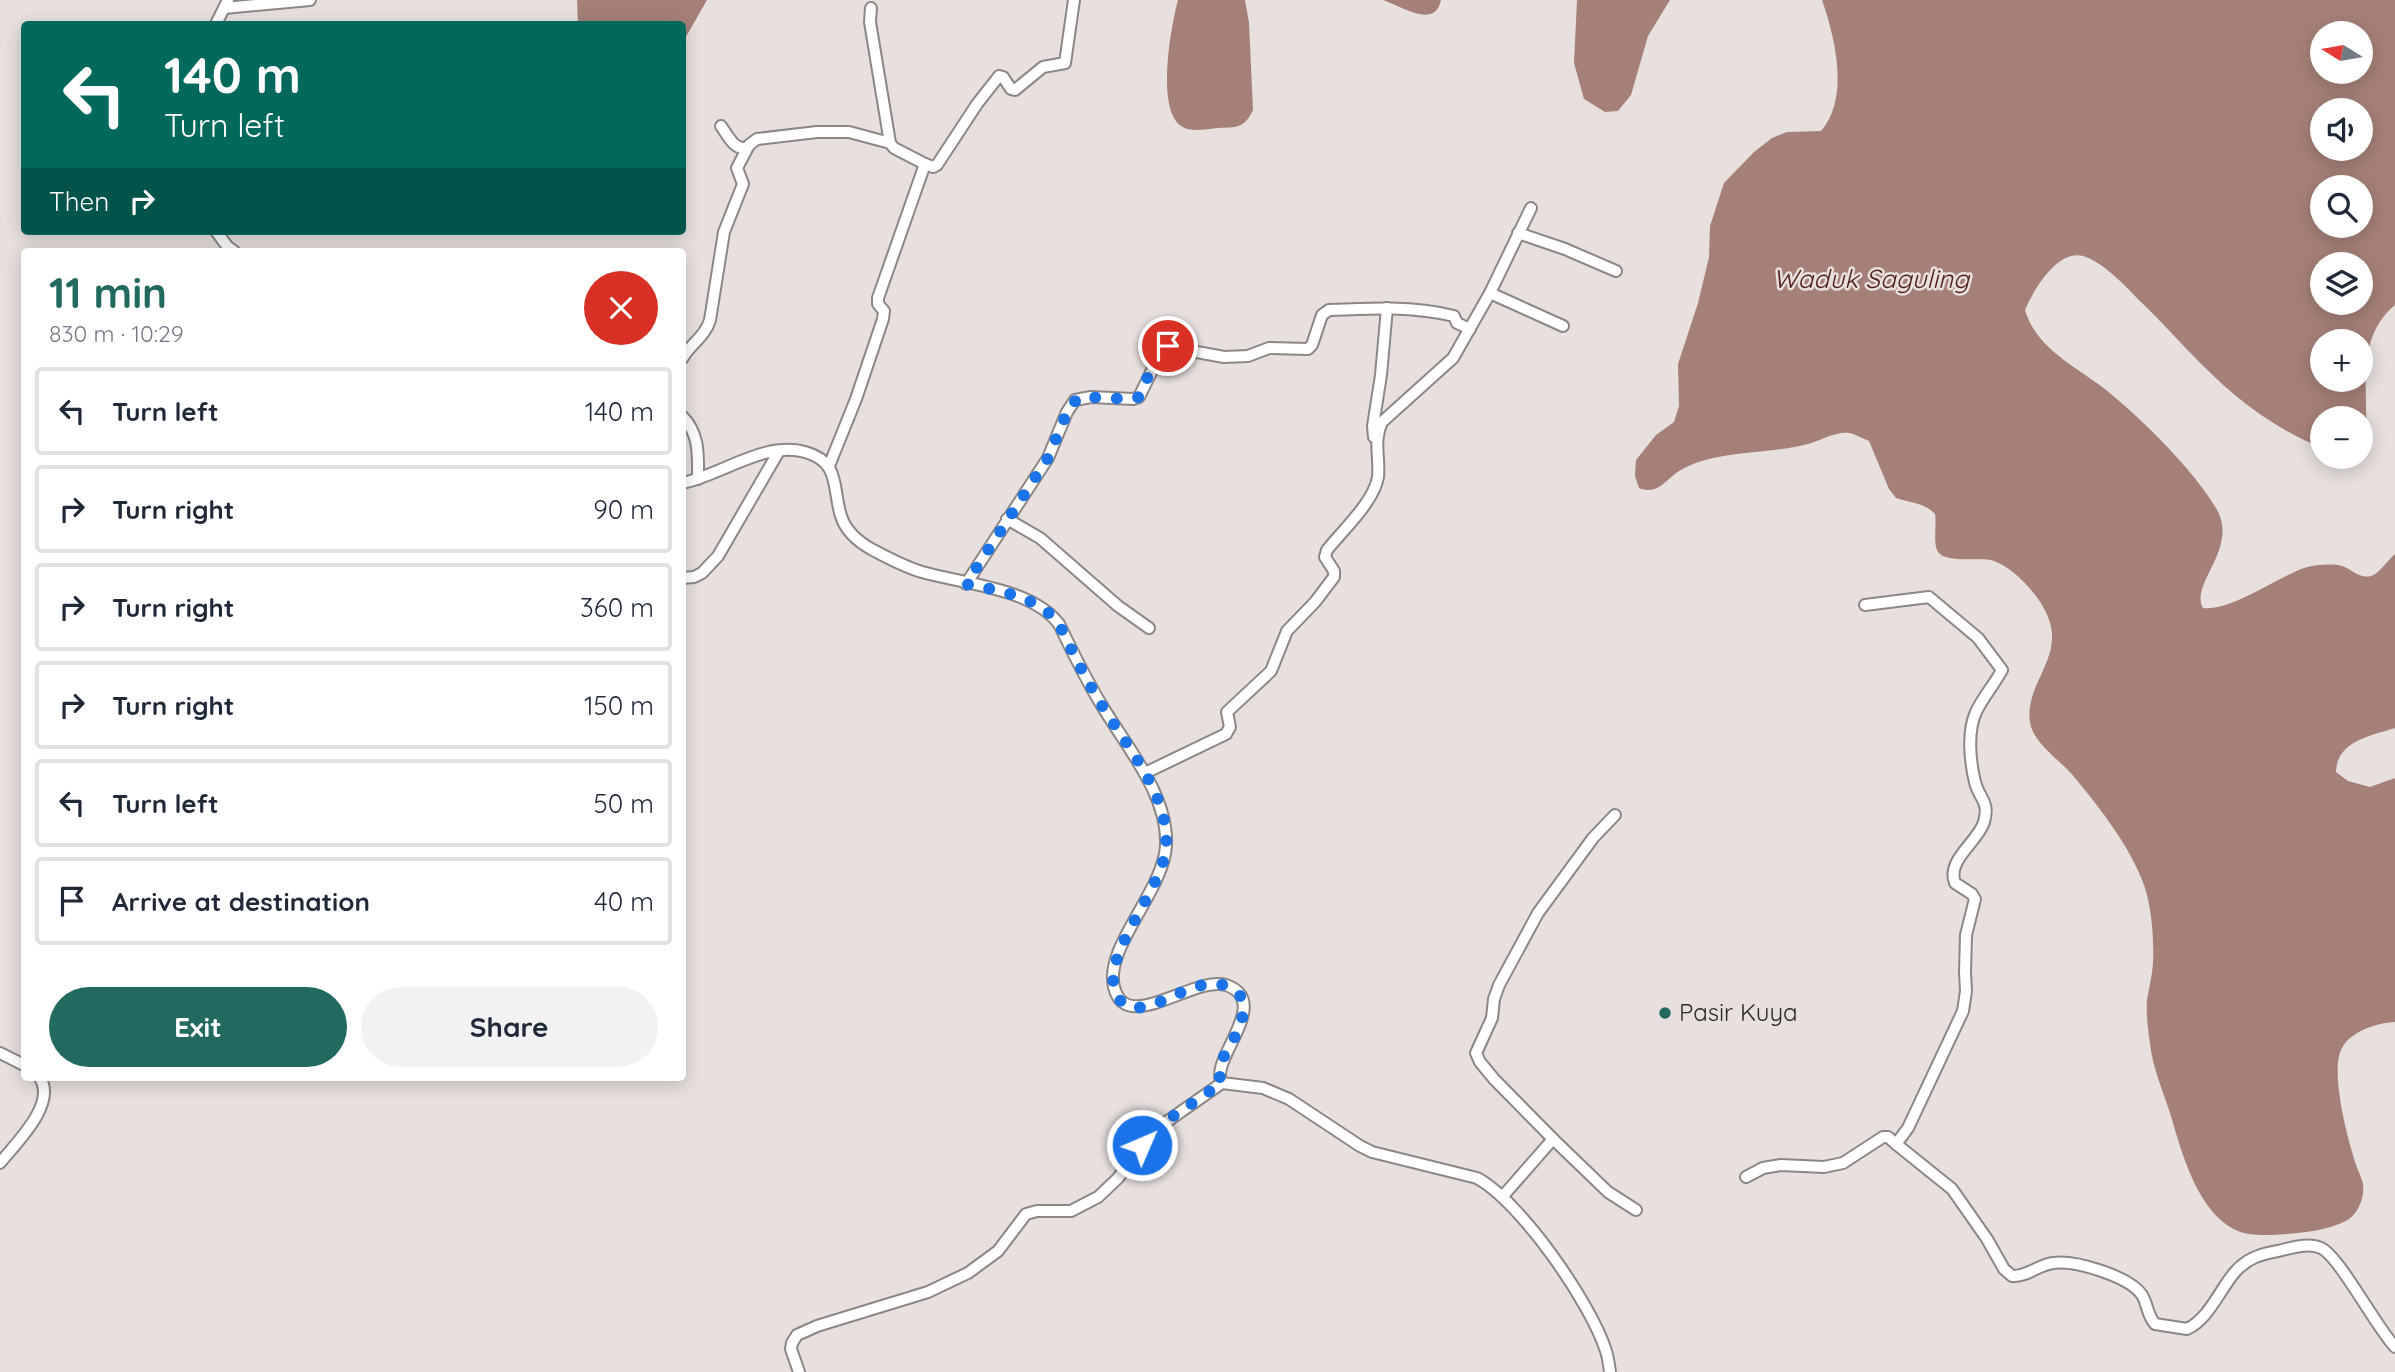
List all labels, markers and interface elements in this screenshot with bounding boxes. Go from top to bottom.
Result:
north arrow [2310,21,2373,84]
map controls [2310,21,2373,469]
text: 140 m [164,44,301,105]
icon: left [49,49,140,140]
button: sound [2310,98,2373,161]
text: Turn left [164,105,285,145]
button: search [2310,175,2373,238]
icon: right [123,182,161,220]
text: Then [49,185,109,218]
button: layers [2310,252,2373,315]
water label: Waduk Saguling [1773,262,1971,295]
text: 11 min [49,266,167,319]
button: close [584,271,658,345]
pin [1138,316,1198,376]
text: 830 m · 10:29 [49,319,184,348]
icon: arrive [1149,327,1187,365]
button: + [2310,329,2373,392]
icon: left [53,392,91,430]
text: Turn left [112,395,219,428]
text: 140 m [585,395,654,428]
button: − [2310,406,2373,469]
icon: right [53,490,91,528]
text: Turn right [112,493,234,526]
text: 90 m [593,493,654,526]
icon: right [53,588,91,626]
text: Turn right [112,591,234,624]
text: 360 m [580,591,654,624]
icon: right [53,686,91,724]
text: Turn right [112,689,234,722]
text: 150 m [584,689,654,722]
icon: left [53,784,91,822]
text: Turn left [112,787,219,820]
text: 50 m [594,787,654,820]
icon: arrive [53,882,91,920]
text: Arrive at destination [112,885,370,918]
text: 40 m [594,885,654,918]
button: Exit [49,987,347,1067]
button: Share [361,987,658,1067]
place label: Pasir Kuya [1679,997,1798,1027]
marker: Pasir Kuya [1657,1005,1673,1021]
position arrow [1105,1108,1179,1182]

